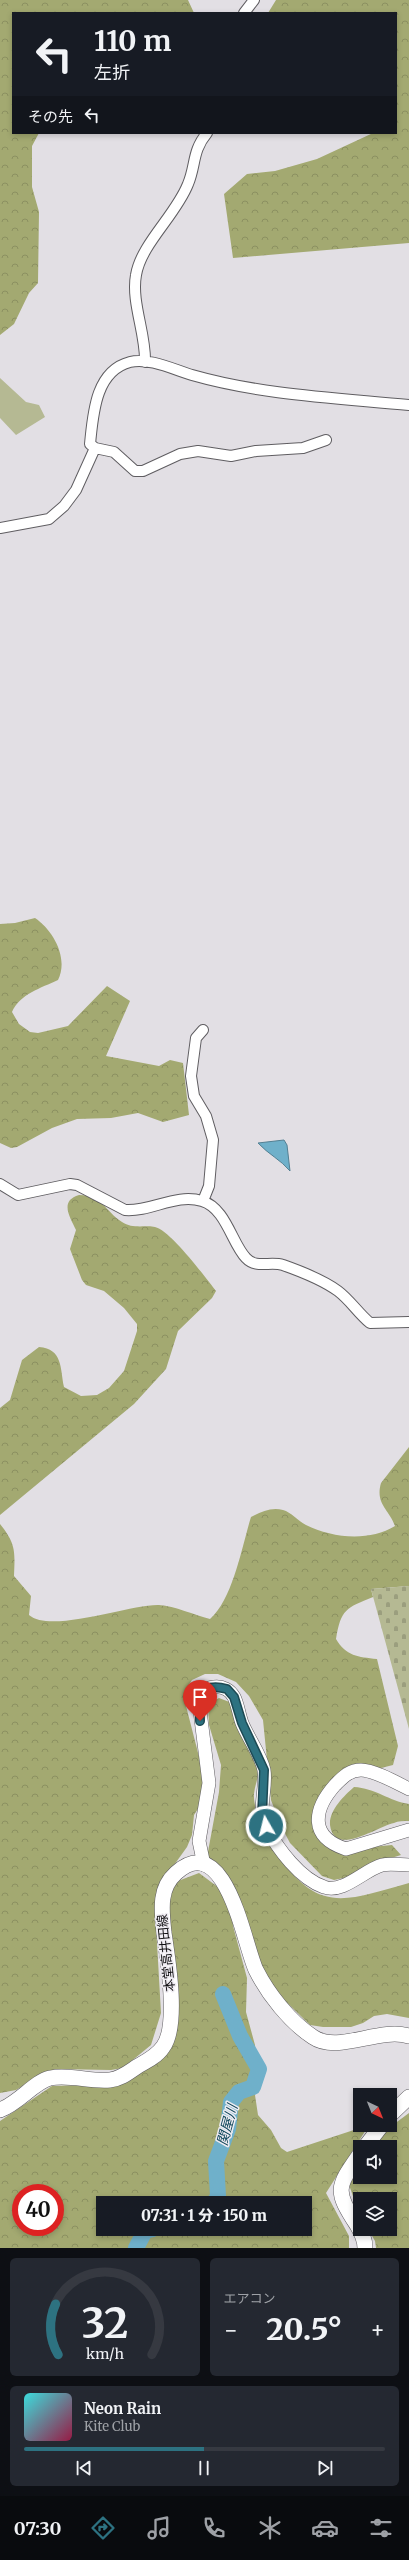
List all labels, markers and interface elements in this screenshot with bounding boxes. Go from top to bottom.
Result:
text: 110 m [94,23,171,59]
icon: left [28,28,80,80]
text: 左折 [94,61,130,84]
icon: left [81,104,103,126]
text: その先 [28,107,73,126]
pin [183,1680,217,1721]
icon: arrive [189,1686,211,1708]
position arrow [245,1805,287,1847]
street label: 本堂高井田線 [153,1913,179,1993]
north arrow [353,2088,397,2132]
map controls [353,2088,397,2236]
water label: 関屋川 [213,2100,242,2148]
button: sound [353,2140,397,2184]
speed limit sign: 40 [12,2184,64,2236]
button: layers [353,2192,397,2236]
text: 07:31 · 1 分 · 150 m [141,2206,267,2225]
text: エアコン [224,2290,276,2307]
text: 32 [81,2297,128,2349]
text: 20.5° [266,2310,342,2348]
text: − [224,2316,238,2344]
text: + [370,2316,385,2344]
text: km/h [86,2345,124,2363]
text: Neon Rain [84,2399,161,2418]
text: Kite Club [84,2418,140,2435]
icon: previous [73,2457,95,2479]
icon: pause [193,2457,215,2479]
icon: next [314,2457,336,2479]
icon: directions [89,2514,117,2542]
icon: music [145,2514,173,2542]
icon: phone [200,2514,228,2542]
icon: climate [256,2514,284,2542]
icon: car [311,2514,339,2542]
icon: filters [367,2514,395,2542]
text: 07:30 [14,2517,61,2540]

